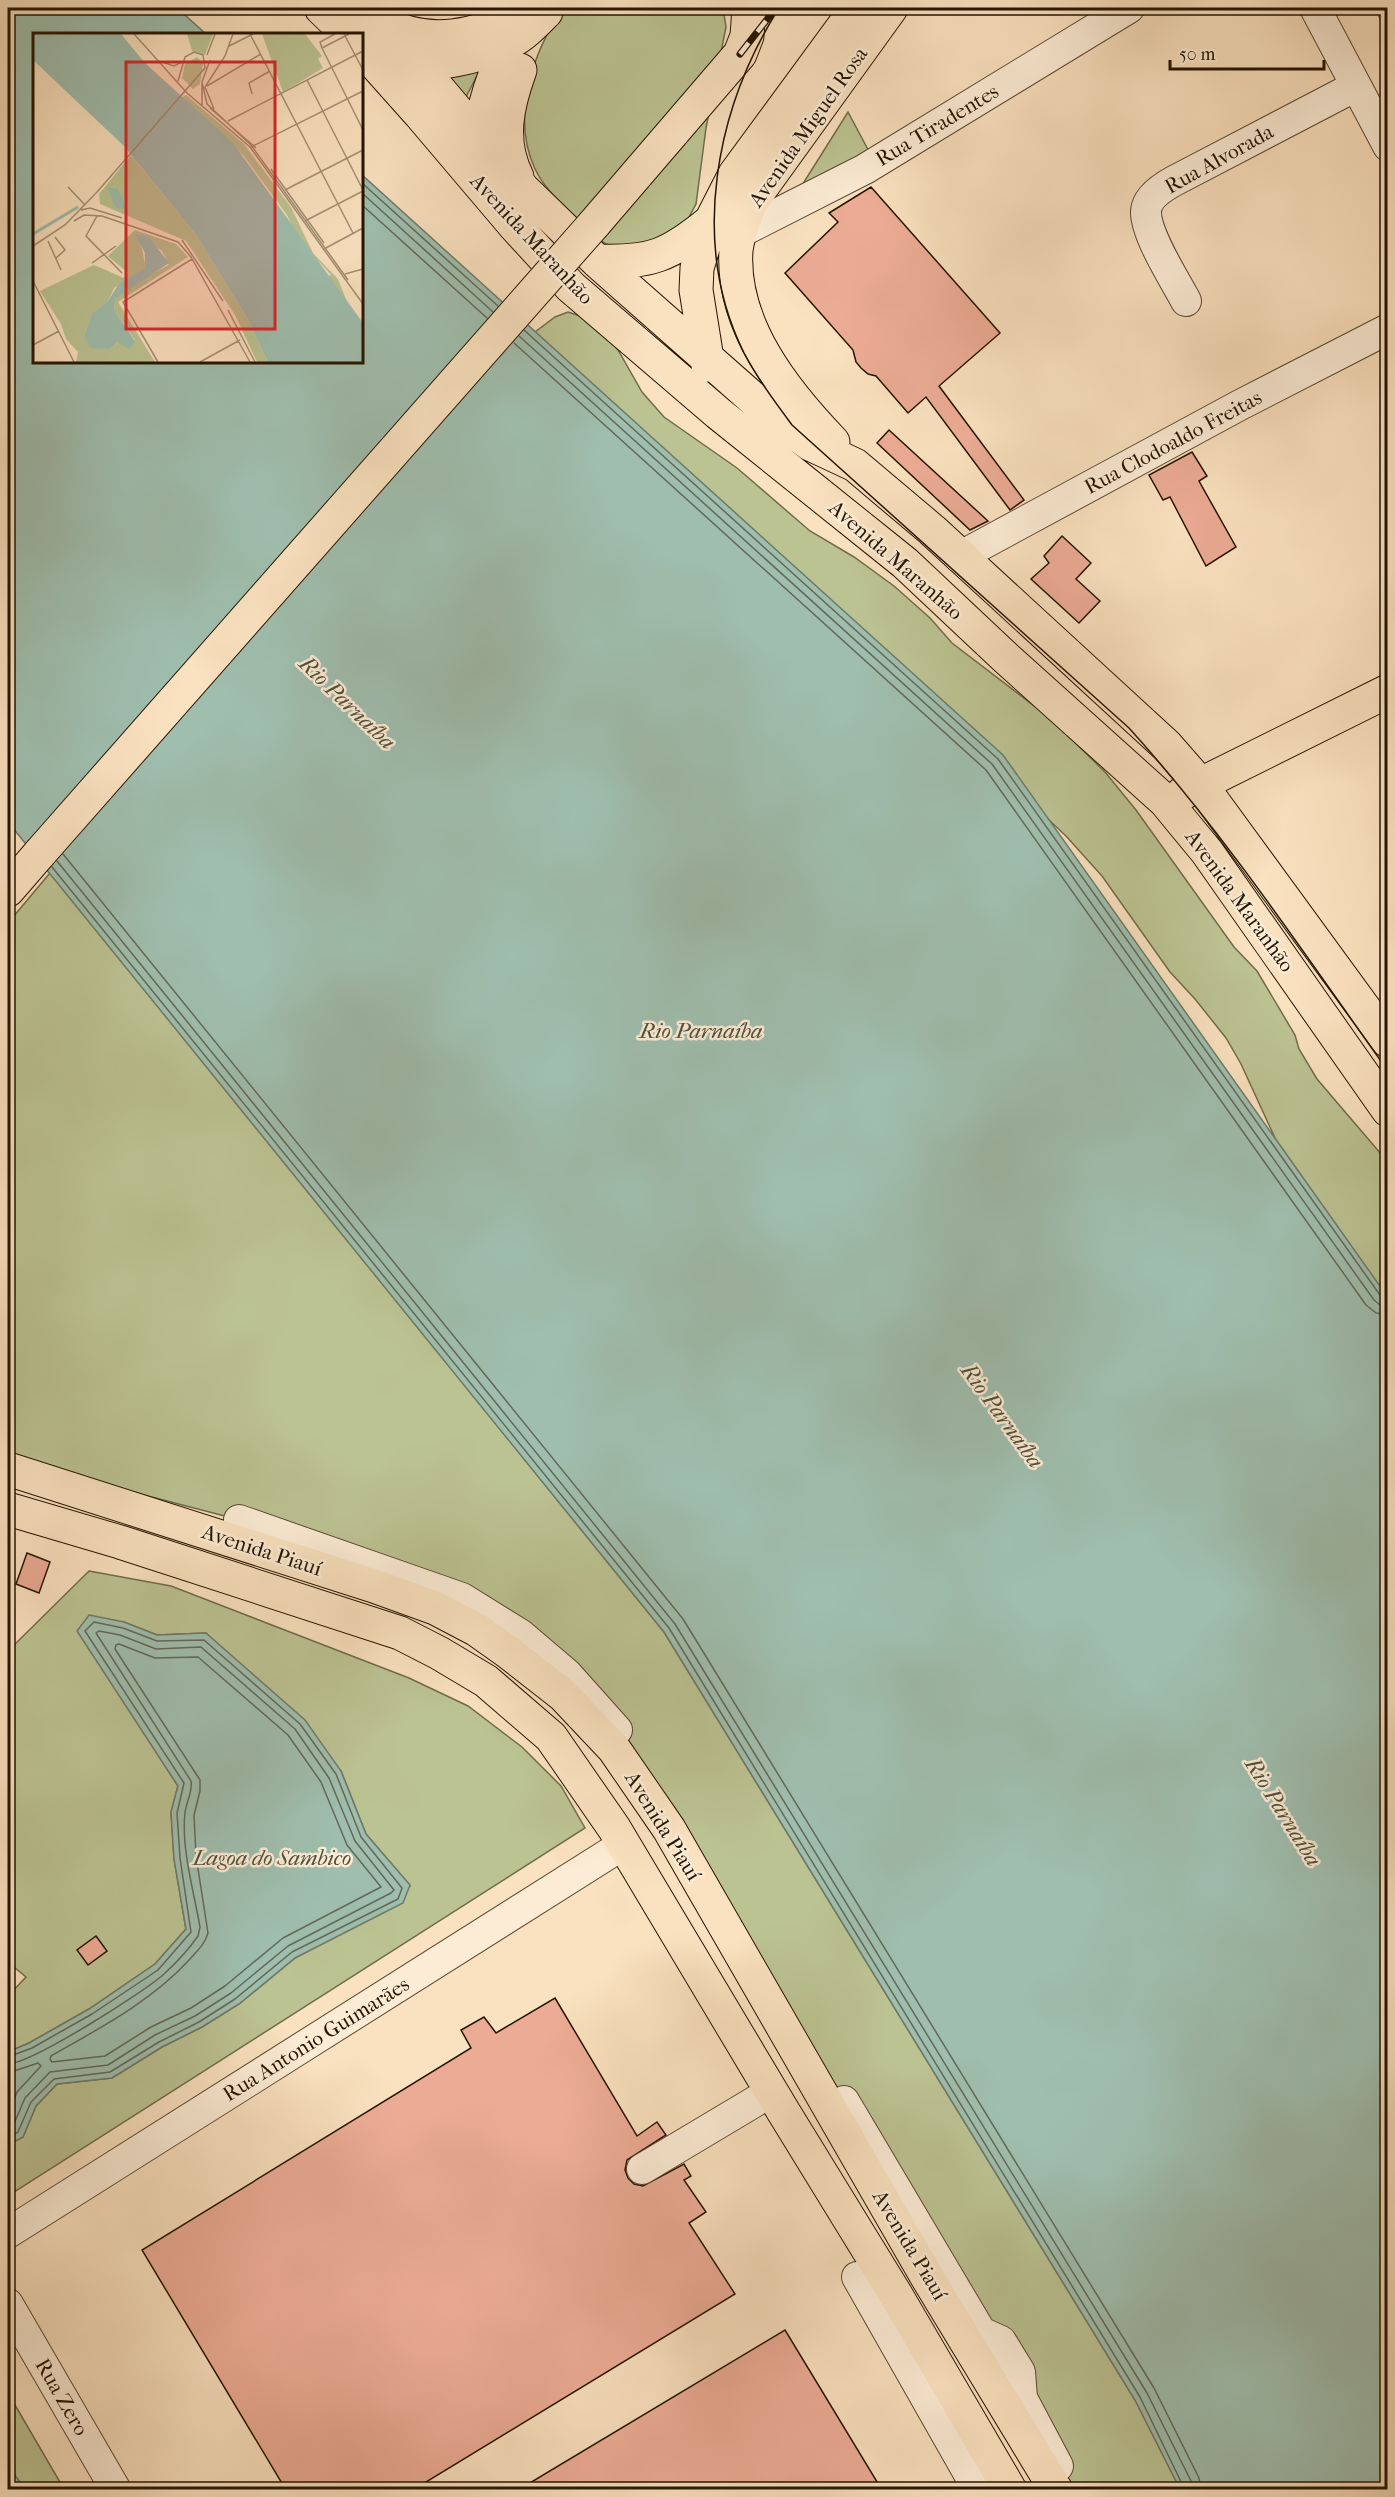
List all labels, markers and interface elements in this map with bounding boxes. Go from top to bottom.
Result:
inset map [33,33,363,363]
scale bar [1170,33,1324,71]
street label: Avenida Miguel Rosa [743,42,872,212]
text: 50 m [1179,44,1216,65]
street label: Rua Tiradentes [871,79,1003,171]
street label: Rua Alvorada [1160,119,1278,199]
street label: Avenida Maranhão [465,168,599,309]
street label: Rua Clodoaldo Freitas [1080,385,1266,499]
street label: Avenida Maranhão [823,495,968,625]
water label: Rio Parnaíba [292,650,400,755]
street label: Avenida Maranhão [1180,825,1300,977]
water label: Rio Parnaíba [637,1018,763,1044]
water label: Rio Parnaíba [954,1357,1049,1473]
street label: Avenida Piauí [198,1519,325,1581]
water label: Rio Parnaíba [1238,1751,1327,1871]
street label: Avenida Piauí [619,1766,706,1886]
water label: Lagoa do Sambico [191,1845,351,1871]
street label: Rua Antonio Guimarães [218,1972,414,2106]
street label: Avenida Piauí [867,2185,953,2305]
street label: Rua Zero [30,2354,94,2440]

